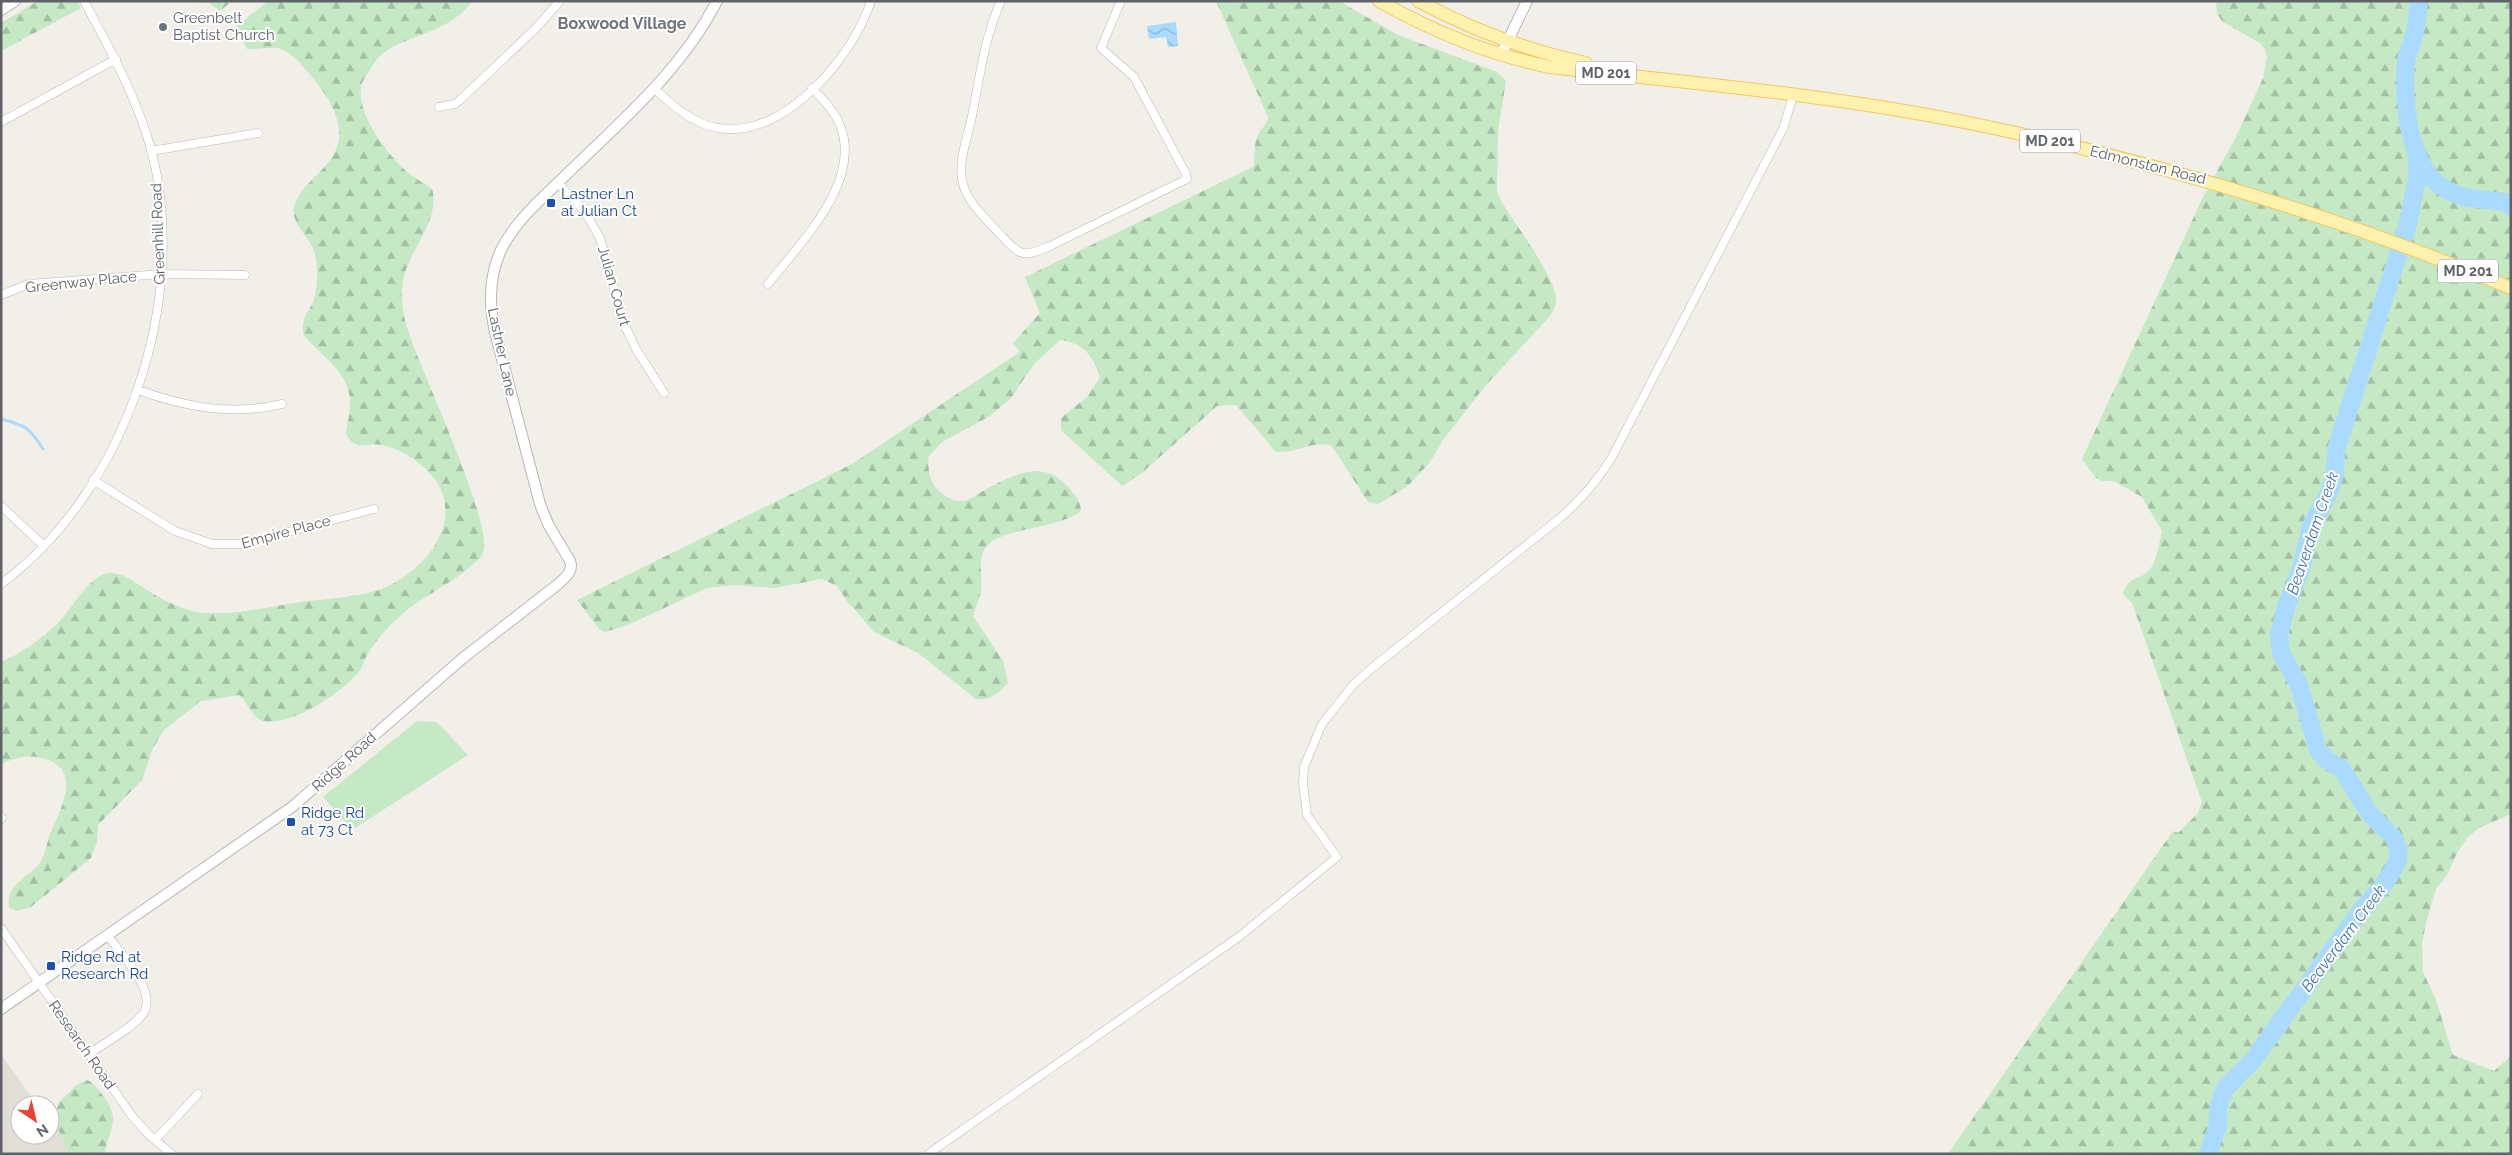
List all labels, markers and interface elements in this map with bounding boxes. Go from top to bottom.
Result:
place label: Greenbelt Baptist Church [173,9,275,44]
district label: Boxwood Village [558,14,687,33]
marker: Greenbelt Baptist Church [157,21,169,33]
road number: MD 201 [1576,62,1636,84]
road number: MD 201 [2020,130,2080,152]
street label: Edmonston Road [2088,142,2208,188]
street label: Greenhill Road [147,183,169,285]
place label: Lastner Ln at Julian Ct [561,185,637,220]
marker: Lastner Ln at Julian Ct [545,197,557,209]
street label: Julian Court [594,244,634,328]
road number: MD 201 [2438,260,2498,282]
street label: Greenway Place [24,267,138,297]
street label: Lastner Lane [484,306,520,398]
water label: Beaverdam Creek [2283,469,2343,597]
street label: Empire Place [239,511,333,553]
street label: Ridge Road [308,728,380,796]
place label: Ridge Rd at 73 Ct [301,804,364,839]
marker: Ridge Rd at 73 Ct [285,816,297,828]
water label: Beaverdam Creek [2297,881,2390,995]
place label: Ridge Rd at Research Rd [61,948,148,983]
marker: Ridge Rd at Research Rd [45,960,57,972]
street label: Research Road [45,997,119,1093]
north arrow [10,1095,60,1145]
text: N [33,1121,51,1140]

